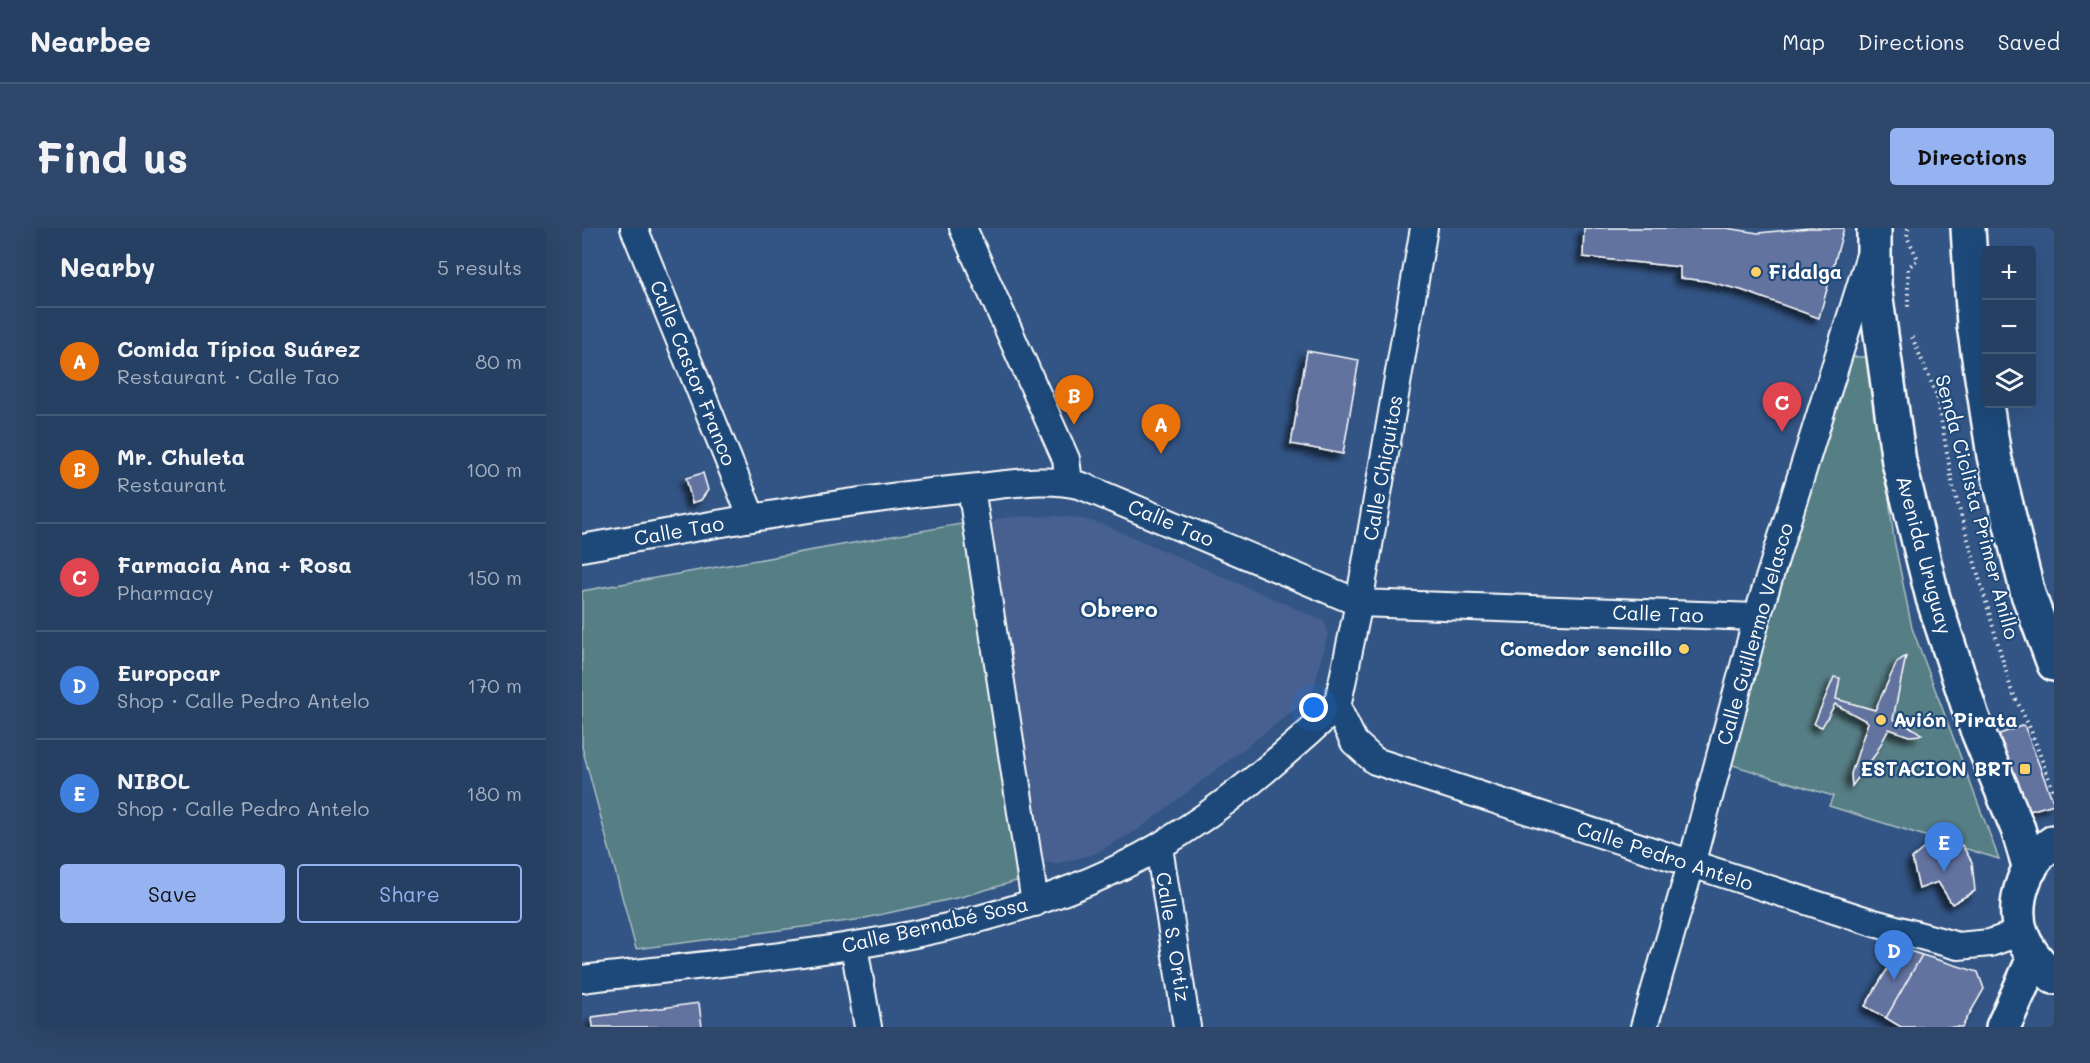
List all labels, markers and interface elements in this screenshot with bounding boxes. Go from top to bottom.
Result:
text: Nearbee [30,23,151,59]
text: Map [1782,28,1825,55]
text: Directions [1858,28,1965,55]
text: Saved [1998,28,2060,55]
button: Directions [1890,128,2054,185]
text: Find us [36,129,188,184]
map controls [1982,246,2036,408]
button: + [1982,246,2036,300]
text: Nearby [60,250,155,284]
text: 5 results [437,254,522,280]
place label: Fidalga [1768,258,1842,284]
marker: Fidalga [1749,265,1763,279]
street label: Calle Castor Franco [645,276,743,469]
button: − [1982,300,2036,354]
text: Comida Típica Suárez [117,334,360,363]
text: A [73,348,86,374]
text: 80 m [475,348,522,374]
button: layers [1982,354,2036,408]
text: Restaurant · Calle Tao [117,363,339,389]
street label: Senda Ciclista Primer Anillo [1930,372,2026,642]
pin: B [1054,376,1094,425]
pin: C [1762,382,1802,432]
street label: Calle Chiquitos [1356,393,1408,543]
pin: A [1142,404,1180,454]
text: Mr. Chuleta [117,442,245,471]
text: B [73,456,86,482]
text: 100 m [466,456,522,482]
text: Restaurant [117,471,227,497]
street label: Avenida Uruguay [1891,473,1959,637]
street label: Calle Tao [1124,492,1218,552]
street label: Calle Tao [632,509,726,551]
street label: Calle Guillermo Velasco [1710,519,1798,748]
text: Farmacia Ana + Rosa [117,550,352,579]
text: C [72,564,87,590]
text: 150 m [467,564,522,590]
text: Pharmacy [117,579,214,605]
district label: Obrero [1080,595,1158,622]
street label: Calle Tao [1612,598,1704,628]
place label: Comedor sencillo [1500,635,1672,661]
marker: Comedor sencillo [1677,642,1691,656]
text: Europcar [117,658,221,687]
text: D [72,672,87,698]
text: 170 m [467,672,522,698]
text: Shop · Calle Pedro Antelo [117,687,369,713]
your location [1299,693,1328,722]
place label: Avión Pirata [1893,706,2018,732]
marker: Avión Pirata [1874,713,1888,727]
place label: ESTACION BRT [1860,755,2013,781]
marker: ESTACION BRT [2018,762,2032,776]
text: NIBOL [117,766,190,795]
text: E [73,780,86,806]
text: 180 m [466,780,522,806]
text: Shop · Calle Pedro Antelo [117,795,369,821]
street label: Calle Pedro Antelo [1574,814,1757,896]
pin: E [1924,822,1964,872]
button: Save [60,864,285,923]
button: Share [297,864,522,923]
street label: Calle S. Ortiz [1151,870,1197,1004]
street label: Calle Bernabé Sosa [839,890,1031,958]
pin: D [1874,930,1914,980]

